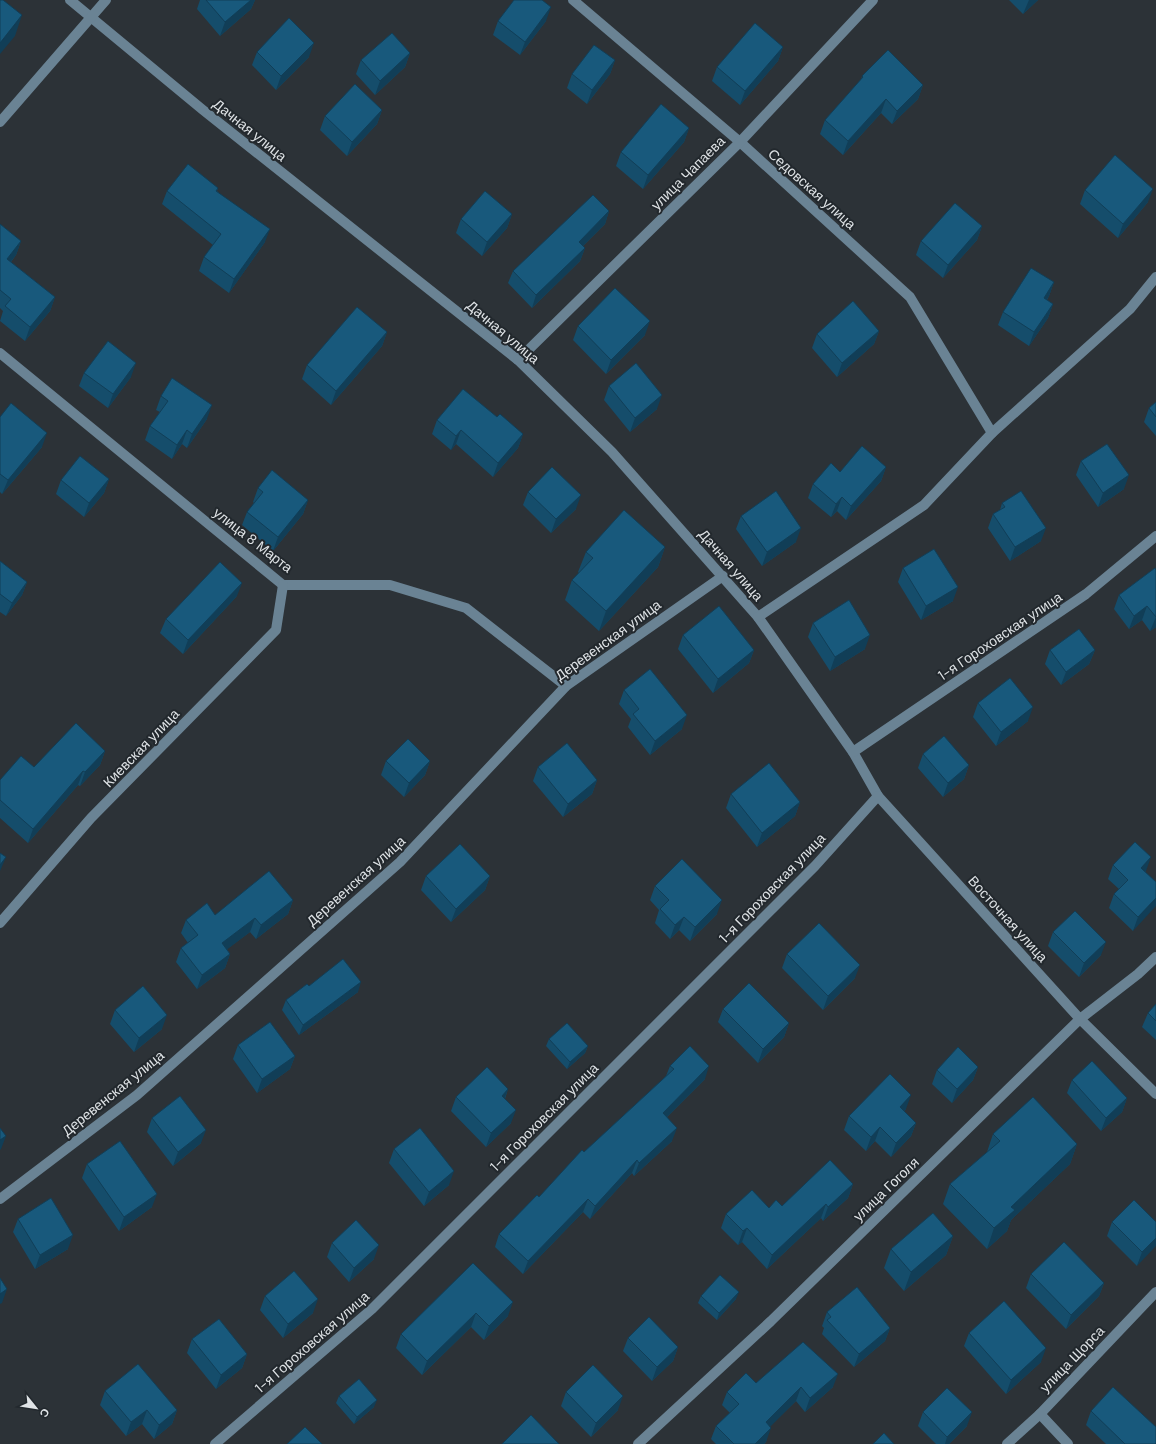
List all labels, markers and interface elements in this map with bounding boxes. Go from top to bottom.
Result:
street label: Дачная улица [210,95,291,165]
street label: улица Чапаева [647,132,729,214]
street label: Седовская улица [764,145,860,233]
street label: Дачная улица [463,296,543,368]
street label: улица 8 Марта [210,503,296,577]
street label: Дачная улица [695,525,767,605]
street label: 1-я Гороховская улица [934,588,1066,684]
street label: Деревенская улица [551,595,665,685]
street label: Киевская улица [99,705,183,791]
street label: 1-я Гороховская улица [715,829,829,947]
street label: Деревенская улица [303,832,409,930]
street label: Восточная улица [964,872,1052,966]
street label: Деревенская улица [58,1046,168,1140]
street label: 1-я Гороховская улица [486,1059,602,1175]
street label: улица Гоголя [849,1153,923,1225]
street label: 1-я Гороховская улица [251,1287,373,1397]
street label: улица Щорса [1036,1322,1108,1396]
north arrow [16,1388,56,1428]
text: С [37,1406,53,1420]

